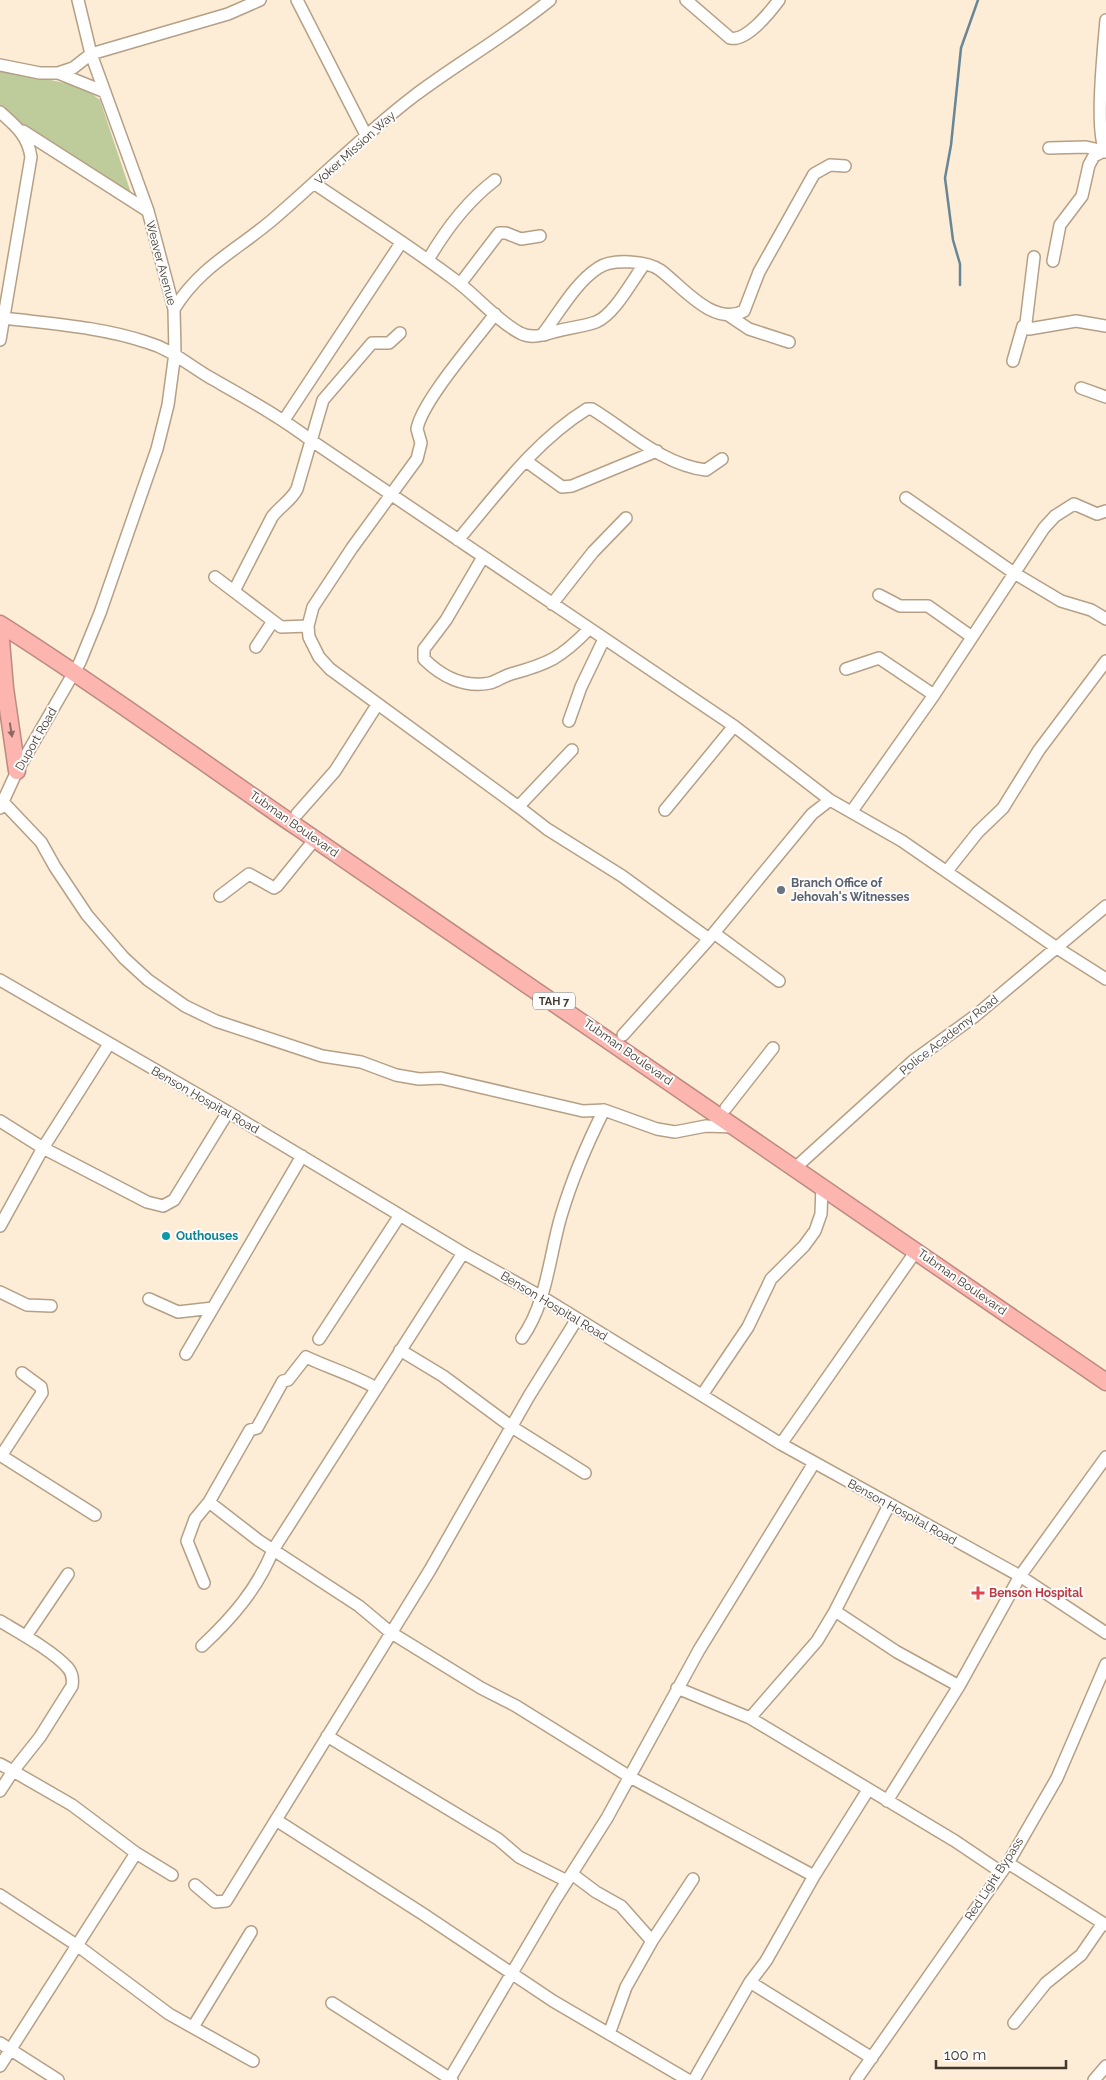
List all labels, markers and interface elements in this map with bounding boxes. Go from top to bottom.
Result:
street label: Voker Mission Way [312,108,398,188]
street label: Weaver Avenue [143,219,179,307]
street label: Duport Road [12,705,60,773]
one-way arrow [7,722,15,738]
street label: Tubman Boulevard [247,788,341,860]
place label: Branch Office of Jehovah's Witnesses [791,876,910,904]
marker: Branch Office of Jehovah's Witnesses [775,884,787,896]
road number: TAH 7 [533,992,575,1009]
street label: Police Academy Road [897,992,1001,1078]
street label: Tubman Boulevard [581,1016,675,1088]
street label: Benson Hospital Road [149,1063,261,1137]
place label: Outhouses [176,1229,238,1243]
marker: Outhouses [160,1230,172,1242]
street label: Tubman Boulevard [915,1246,1009,1318]
street label: Benson Hospital Road [498,1269,610,1343]
street label: Benson Hospital Road [845,1476,959,1548]
marker: Benson Hospital [971,1586,985,1600]
place label: Benson Hospital [989,1586,1083,1600]
street label: Red Light Bypass [962,1835,1026,1923]
scale bar [936,2038,1066,2070]
text: 100 m [944,2046,986,2064]

